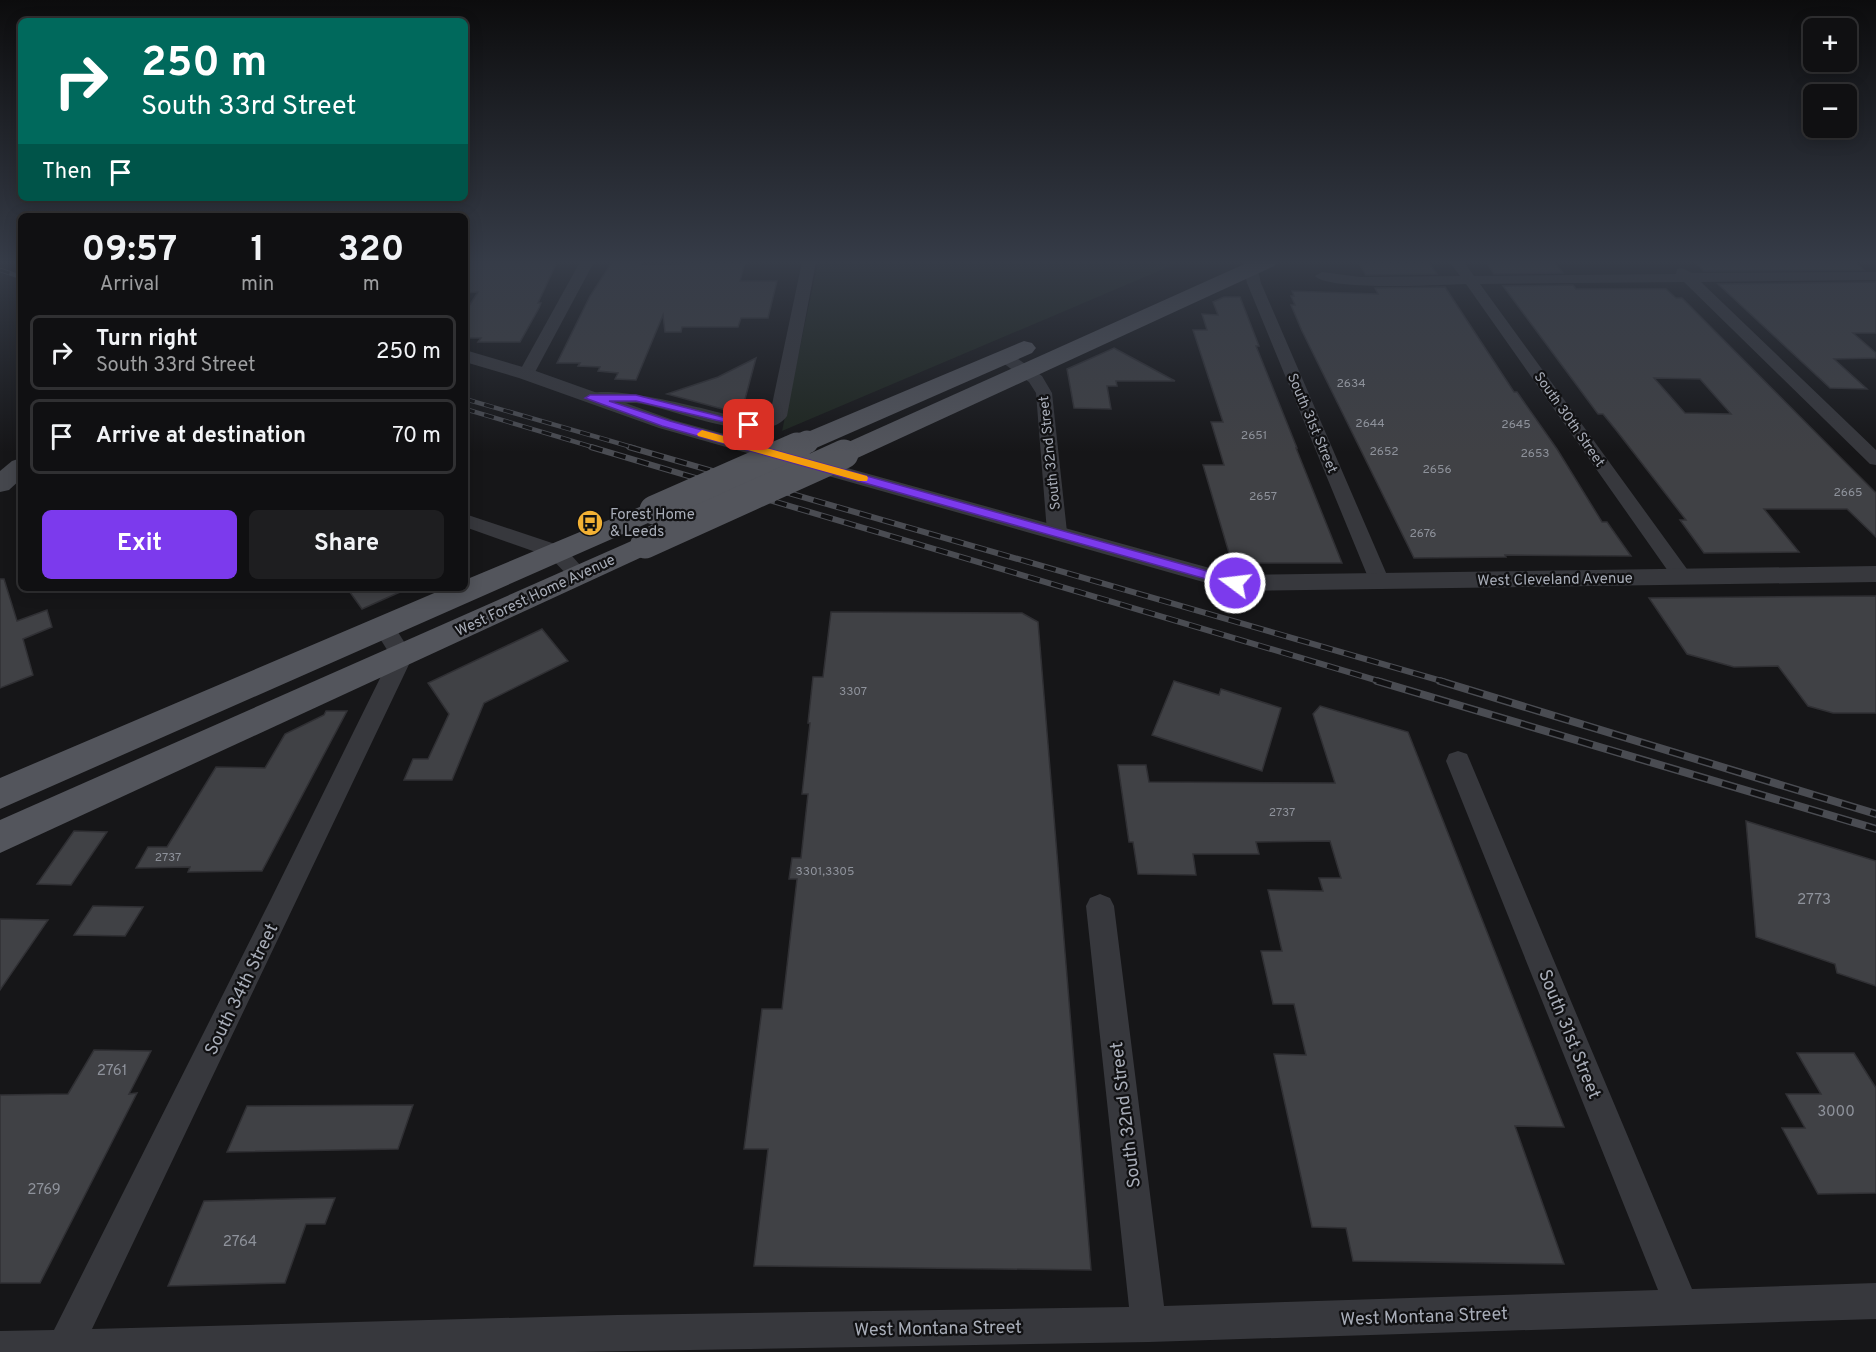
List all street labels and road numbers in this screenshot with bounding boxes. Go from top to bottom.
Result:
street label: South 30th Street [1530,369,1608,471]
street label: South 31st Street [1283,371,1340,476]
street label: South 32nd Street [1036,395,1065,511]
street label: West Forest Home Avenue [453,551,619,642]
street label: West Cleveland Avenue [1477,570,1633,591]
street label: South 34th Street [200,920,284,1059]
street label: South 31st Street [1532,967,1605,1103]
street label: South 32nd Street [1106,1040,1147,1189]
street label: West Montana Street [1340,1303,1508,1332]
street label: West Montana Street [854,1317,1022,1342]

